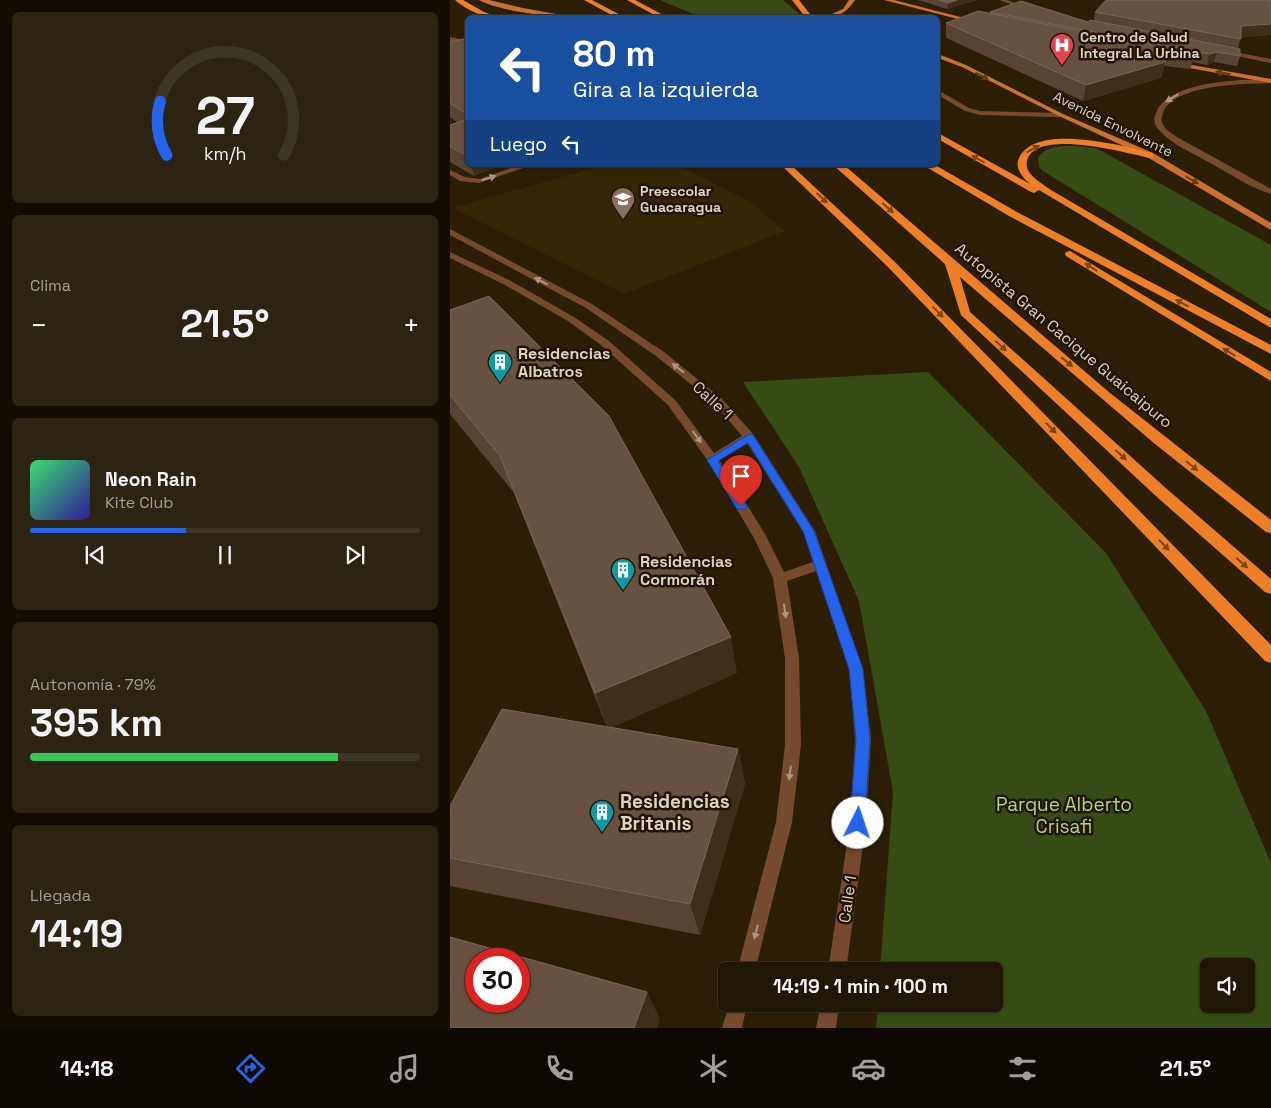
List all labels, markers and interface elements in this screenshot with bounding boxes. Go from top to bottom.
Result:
place label: Centro de Salud Integral La Urbina [1080,28,1200,62]
text: 80 m [573,32,655,76]
hospital icon: Centro de Salud Integral La Urbina [1049,32,1075,66]
icon: left [490,35,555,100]
one-way arrow [1215,68,1231,76]
one-way arrow [975,72,989,80]
text: Gira a la izquierda [573,75,758,103]
text: 27 [195,83,255,149]
street label: Avenida Envolvente [1050,87,1176,161]
one-way arrow [1166,93,1179,102]
icon: left [557,130,585,158]
text: Luego [490,132,547,157]
text: km/h [204,142,246,165]
one-way arrow [1026,145,1041,153]
one-way arrow [971,154,984,163]
one-way arrow [481,173,496,181]
one-way arrow [1185,176,1199,185]
place label: Preescolar Guacaragua [640,182,721,216]
school or university icon: Preescolar Guacaragua [610,186,636,220]
one-way arrow [815,192,827,204]
one-way arrow [881,203,894,214]
street label: Autopista Gran Cacique Guaicaipuro [951,238,1177,433]
one-way arrow [1084,263,1097,272]
text: Clima [30,275,71,296]
one-way arrow [534,277,548,285]
one-way arrow [1174,299,1189,307]
text: 21.5° [181,300,269,348]
one-way arrow [932,305,944,317]
text: − [30,307,47,343]
text: + [403,307,420,343]
one-way arrow [994,340,1006,352]
place label: Residencias Albatros [518,343,610,382]
one-way arrow [1223,348,1236,357]
building icon: Residencias Albatros [487,349,513,383]
one-way arrow [1061,356,1074,367]
one-way arrow [671,363,684,374]
street label: Calle 1 [688,376,737,424]
one-way arrow [1045,422,1057,434]
one-way arrow [692,430,703,443]
one-way arrow [1114,449,1126,461]
pin [720,455,762,506]
one-way arrow [1185,461,1198,472]
icon: arrive [727,462,755,490]
text: Neon Rain [105,467,197,492]
text: Kite Club [105,492,174,513]
one-way arrow [1158,538,1170,550]
icon: previous [81,541,109,569]
icon: pause [211,541,239,569]
icon: next [341,541,369,569]
place label: Residencias Cormorán [640,551,732,590]
building icon: Residencias Cormorán [610,557,636,591]
one-way arrow [1236,557,1248,569]
one-way arrow [782,604,790,620]
text: Autonomía · 79% [30,674,156,695]
text: 395 km [30,699,163,747]
one-way arrow [786,766,794,782]
place label: Residencias Britanis [620,789,730,836]
park label: Parque Alberto Crisafi [996,792,1132,839]
position arrow [831,796,883,848]
building icon: Residencias Britanis [589,799,615,833]
street label: Calle 1 [834,874,861,924]
text: Llegada [30,885,91,906]
text: 14:19 [30,910,123,958]
one-way arrow [752,924,760,939]
speed limit sign: 30 [465,948,530,1013]
map controls [1200,958,1255,1013]
button: sound [1200,958,1255,1013]
text: 14:19 · 1 min · 100 m [773,974,948,999]
icon: directions [233,1051,268,1086]
icon: music [387,1051,422,1086]
icon: phone [542,1051,577,1086]
icon: climate [696,1051,731,1086]
icon: car [851,1051,886,1086]
icon: filters [1005,1051,1040,1086]
text: 14:18 [60,1054,113,1082]
text: 21.5° [1160,1054,1211,1082]

